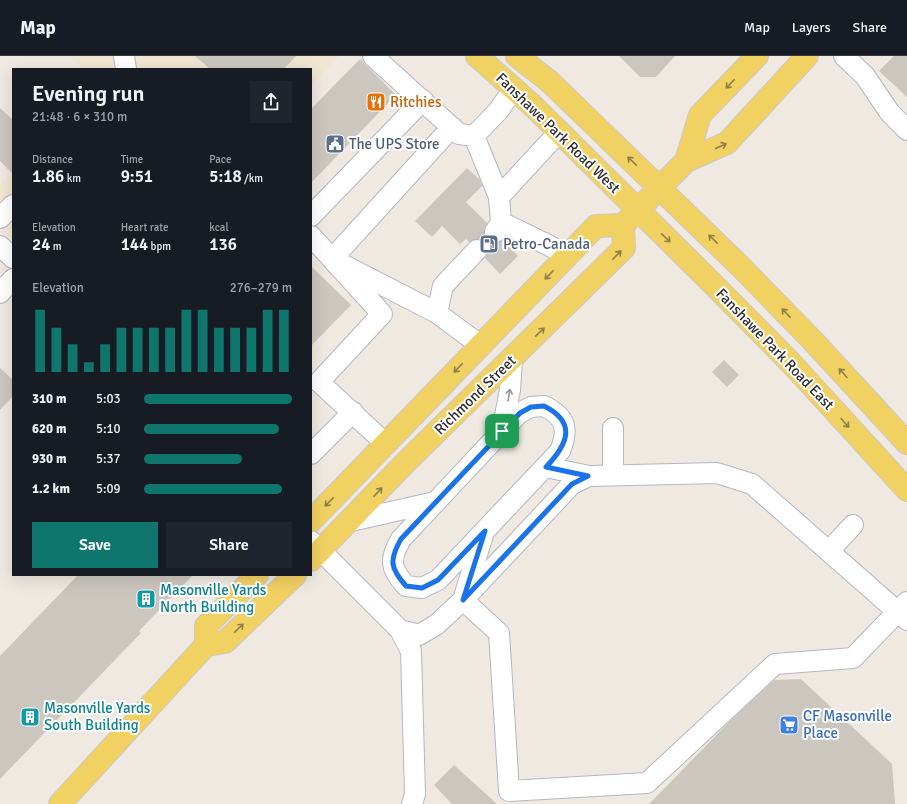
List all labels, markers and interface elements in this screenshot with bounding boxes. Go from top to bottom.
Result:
text: Map [20,16,56,40]
text: Map [744,19,770,36]
text: Layers [792,19,831,36]
text: Share [853,19,887,36]
street label: Fanshawe Park Road West [492,69,624,197]
one-way arrow [725,79,734,89]
text: Evening run [32,80,145,107]
button: share [250,81,292,123]
restaurant icon: Ritchies [365,91,387,113]
place label: Ritchies [390,93,442,111]
text: 21:48 · 6 × 310 m [32,109,127,125]
public building icon: The UPS Store [324,133,346,155]
place label: The UPS Store [349,135,440,153]
one-way arrow [715,142,727,149]
text: Distance [32,153,73,166]
text: Time [121,153,143,166]
text: Pace [209,153,232,166]
one-way arrow [627,156,637,166]
text: 1.86 [32,166,64,187]
text: 9:51 [121,166,153,187]
text: 5:18 [209,166,242,187]
text: km [64,172,81,185]
text: /km [242,172,263,185]
text: Elevation [32,221,76,234]
text: Heart rate [121,221,168,234]
text: kcal [209,221,229,234]
fuel station icon: Petro-Canada [478,233,500,255]
one-way arrow [661,233,671,243]
text: 24 [32,234,50,255]
text: 144 [121,234,148,255]
text: 136 [209,234,237,255]
one-way arrow [708,234,718,244]
place label: Petro-Canada [503,235,590,253]
text: m [50,240,62,253]
text: bpm [148,240,171,253]
one-way arrow [612,250,622,260]
one-way arrow [544,270,553,280]
text: Elevation [32,280,84,296]
text: 276–279 m [230,280,292,296]
street label: Fanshawe Park Road East [712,284,838,414]
one-way arrow [781,308,791,318]
one-way arrow [535,327,545,336]
street label: Richmond Street [430,352,520,438]
one-way arrow [453,363,463,373]
one-way arrow [838,368,848,378]
one-way arrow [505,389,513,402]
text: 310 m [32,391,66,407]
text: 5:03 [96,391,121,407]
pin [485,414,519,448]
one-way arrow [841,418,850,428]
icon: arrive [491,420,513,442]
text: 620 m [32,421,66,437]
text: 5:10 [96,421,121,437]
text: 930 m [32,451,66,467]
text: 5:37 [96,451,121,467]
text: 1.2 km [32,481,70,497]
text: 5:09 [96,481,121,497]
one-way arrow [373,487,382,497]
one-way arrow [324,497,334,507]
button: Save [32,522,158,568]
button: Share [166,522,292,568]
place label: Masonville Yards North Building [160,581,267,616]
building icon: Masonville Yards North Building [135,588,157,610]
one-way arrow [234,623,244,633]
place label: Masonville Yards South Building [44,699,151,734]
building icon: Masonville Yards South Building [19,706,41,728]
place label: CF Masonville Place [803,707,892,742]
supermarket icon: CF Masonville Place [778,714,800,736]

